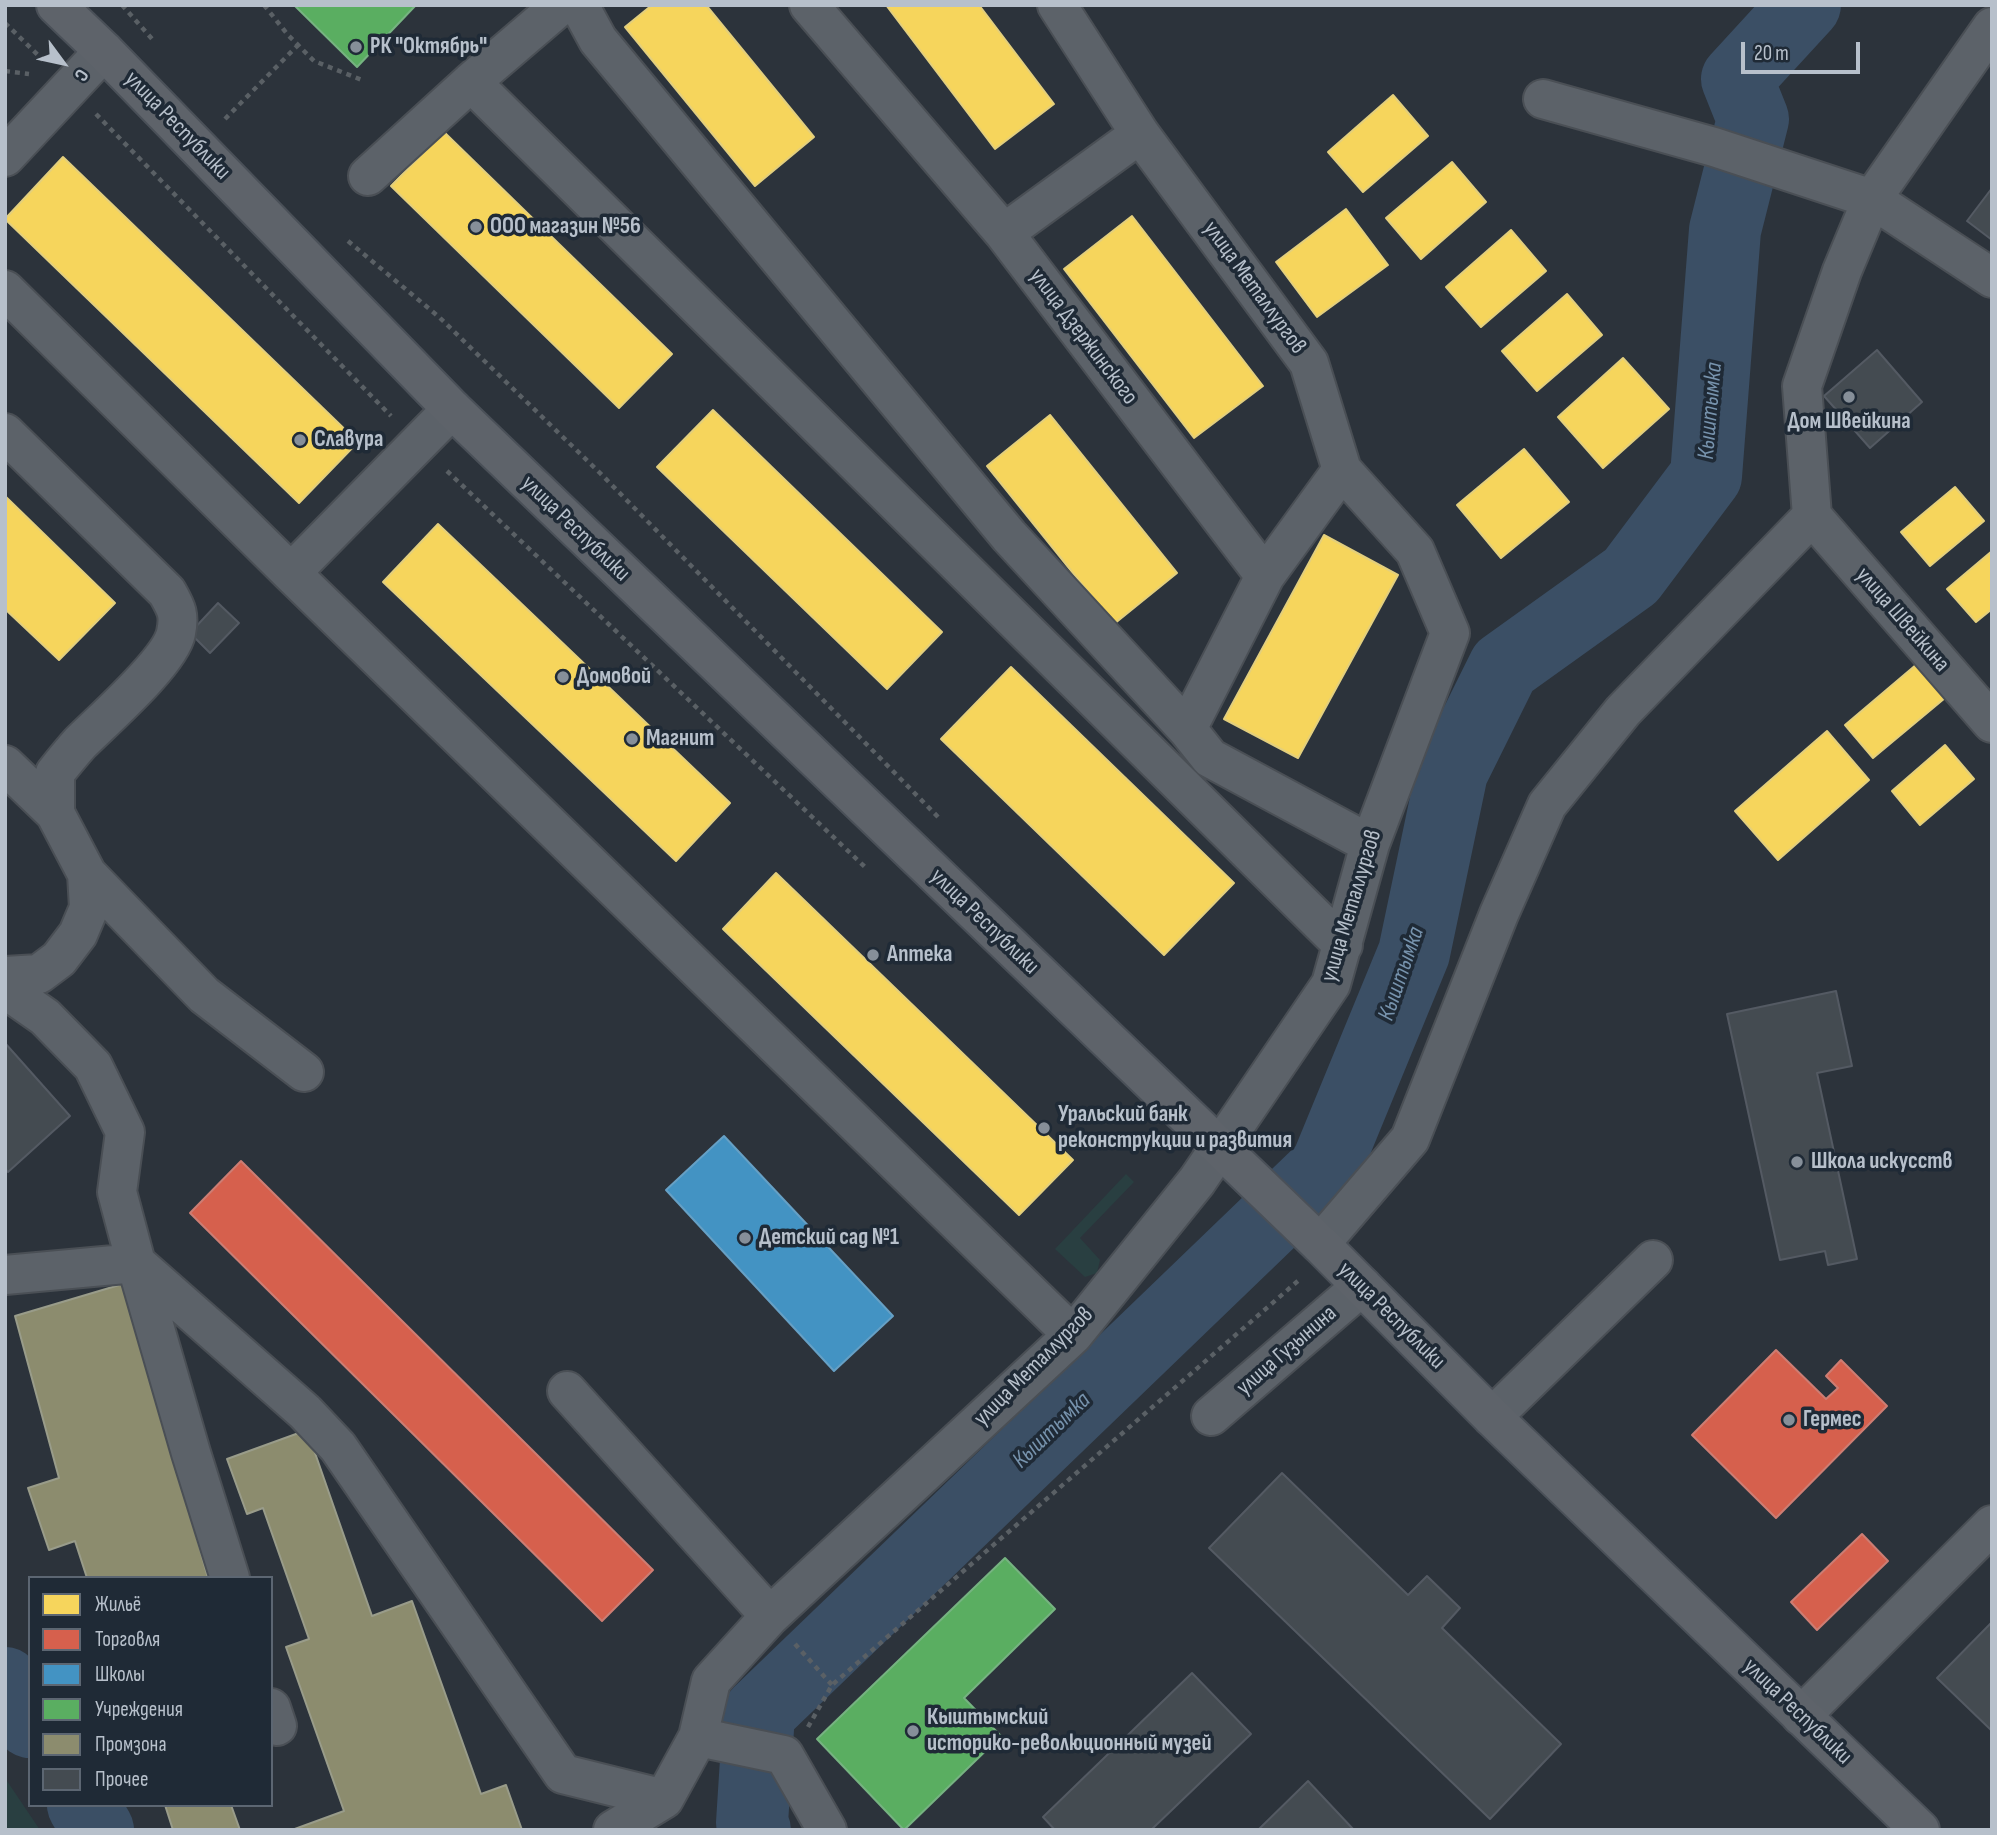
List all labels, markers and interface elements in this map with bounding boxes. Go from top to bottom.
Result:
north arrow [28,28,98,98]
scale bar [1745,28,1864,72]
place label: РК "Октябрь" [370,33,487,61]
marker: РК "Октябрь" [348,39,364,55]
text: 20 m [1754,41,1789,66]
text: С [69,64,93,85]
street label: улица Республики [118,66,236,186]
place label: ООО магазин №56 [490,213,641,241]
street label: улица Металлургов [1197,216,1311,360]
marker: ООО магазин №56 [468,219,484,235]
street label: улица Дзержинского [1023,263,1143,411]
water label: Кыштымка [1692,361,1730,461]
marker: Дом Швейкина [1841,389,1857,405]
place label: Дом Швейкина [1787,408,1911,436]
place label: Славура [314,426,383,454]
marker: Славура [292,432,308,448]
street label: улица Республики [515,470,635,588]
street label: улица Швейкина [1849,562,1955,678]
place label: Домовой [577,663,651,691]
marker: Домовой [555,669,571,685]
place label: Магнит [646,725,714,753]
marker: Магнит [624,731,640,747]
street label: улица Металлургов [1316,827,1388,985]
street label: улица Республики [924,863,1044,981]
water label: Кыштымка [1373,923,1431,1025]
place label: Аптека [887,941,953,969]
marker: Аптека [865,947,881,963]
place label: Уральский банк реконструкции и развития [1058,1101,1292,1155]
marker: Уральский банк реконструкции и развития [1036,1120,1052,1136]
place label: Школа искусств [1811,1148,1953,1176]
marker: Школа искусств [1789,1154,1805,1170]
place label: Детский сад №1 [759,1224,899,1252]
marker: Детский сад №1 [737,1230,753,1246]
street label: улица Республики [1332,1257,1450,1375]
street label: улица Гузынина [1231,1300,1343,1402]
street label: улица Металлургов [969,1302,1099,1432]
water label: Кыштымка [1007,1387,1097,1475]
place label: Гермес [1803,1406,1861,1434]
marker: Гермес [1781,1412,1797,1428]
legend [28,1576,273,1807]
text: Жильё [95,1592,141,1617]
text: Торговля [95,1627,160,1652]
street label: улица Республики [1737,1653,1857,1771]
text: Школы [95,1662,145,1687]
text: Учреждения [95,1697,183,1722]
place label: Кыштымский историко-революционный музей [927,1704,1211,1758]
marker: Кыштымский историко-революционный музей [905,1723,921,1739]
text: Промзона [95,1732,166,1757]
text: Прочее [95,1767,148,1792]

